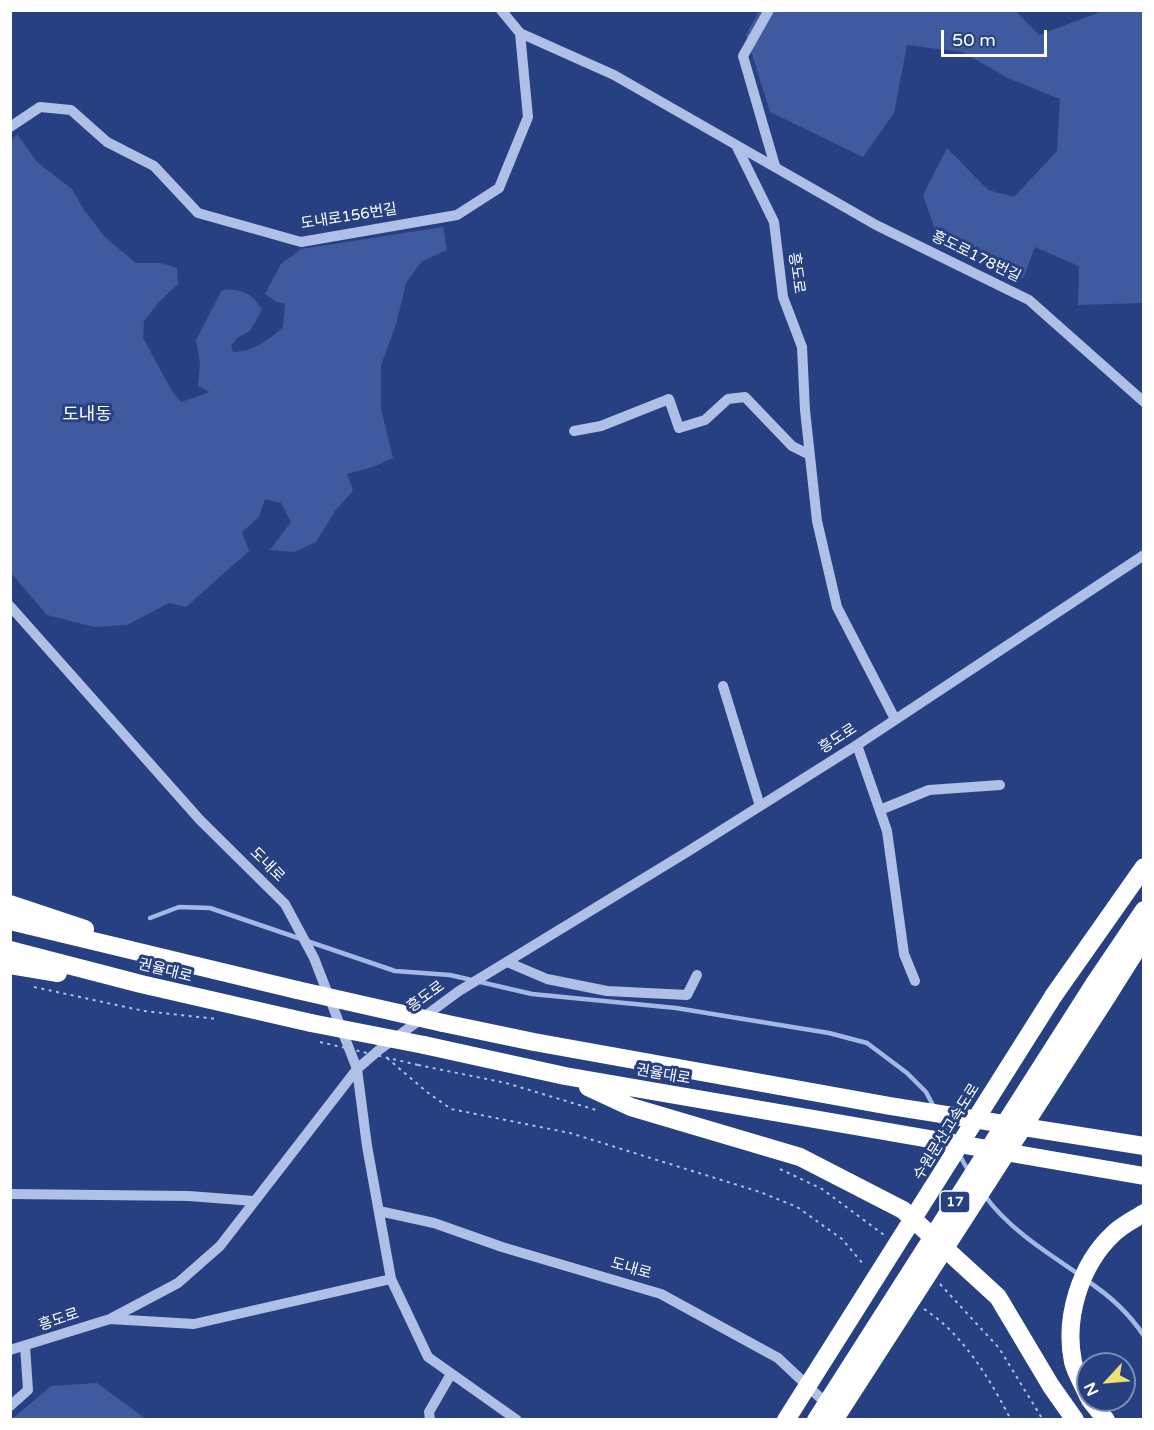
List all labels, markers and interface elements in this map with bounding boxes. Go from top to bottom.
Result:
scale bar [944,18,1050,56]
text: 50 m [952,29,996,51]
street label: 도내로156번길 [300,201,398,233]
street label: 흥도로178번길 [928,228,1024,286]
street label: 흥도로 [784,251,808,295]
district label: 도내동 [62,404,112,426]
street label: 흥도로 [816,720,860,758]
street label: 도내로 [246,844,288,886]
street label: 권율대로 [136,956,194,986]
street label: 흥도로 [404,978,448,1016]
street label: 권율대로 [634,1061,692,1089]
street label: 수원문산고속도로 [910,1080,984,1184]
road number: 17 [940,1191,970,1213]
street label: 도내로 [609,1255,653,1283]
street label: 흥도로 [37,1305,81,1335]
north arrow [1076,1352,1136,1412]
text: N [1080,1379,1103,1399]

